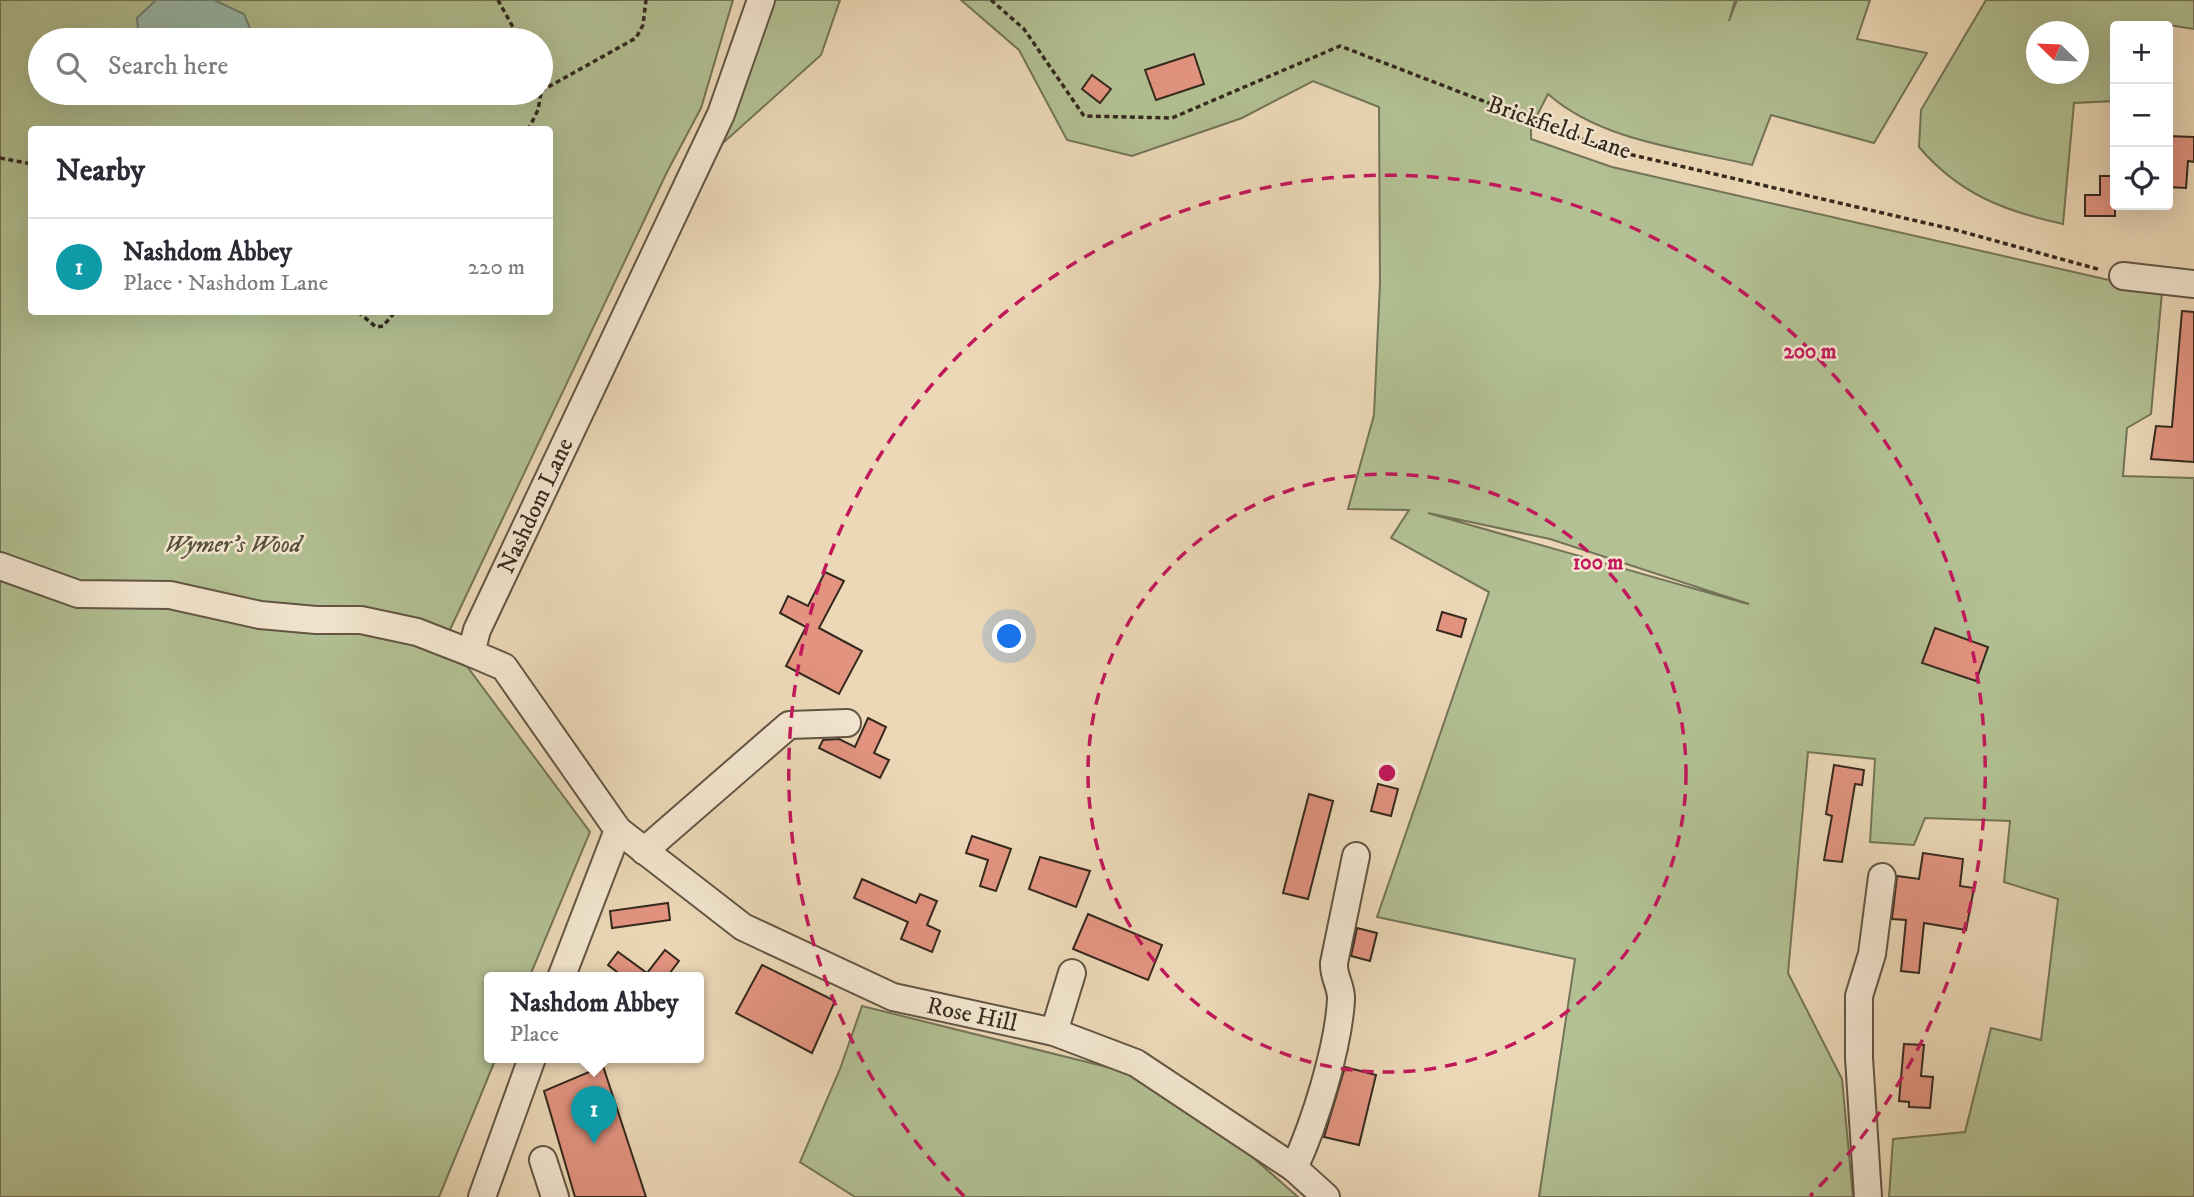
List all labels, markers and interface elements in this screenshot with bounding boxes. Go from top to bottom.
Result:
north arrow [2026,21,2089,84]
map controls [2110,21,2173,210]
button: + [2110,21,2173,84]
search box [28,28,553,105]
icon: search [52,48,90,86]
text: Search here [108,50,228,83]
button: − [2110,84,2173,147]
street label: Brickfield Lane [1483,89,1635,167]
button: locate [2110,147,2173,210]
text: Nearby [56,153,145,190]
text: Nashdom Abbey [123,236,292,269]
text: 1 [75,253,83,282]
text: 220 m [468,253,525,282]
text: Place · Nashdom Lane [123,269,328,298]
text: 200 m [1783,339,1837,365]
street label: Nashdom Lane [491,433,581,579]
park label: Wymer's Wood [165,530,305,560]
text: 100 m [1573,550,1623,576]
your location [992,619,1026,653]
centre of rings [1375,761,1399,785]
popup [484,972,704,1063]
text: Nashdom Abbey [510,987,678,1020]
street label: Rose Hill [924,991,1021,1039]
text: Place [510,1020,559,1049]
pin: 1 [571,1086,617,1144]

